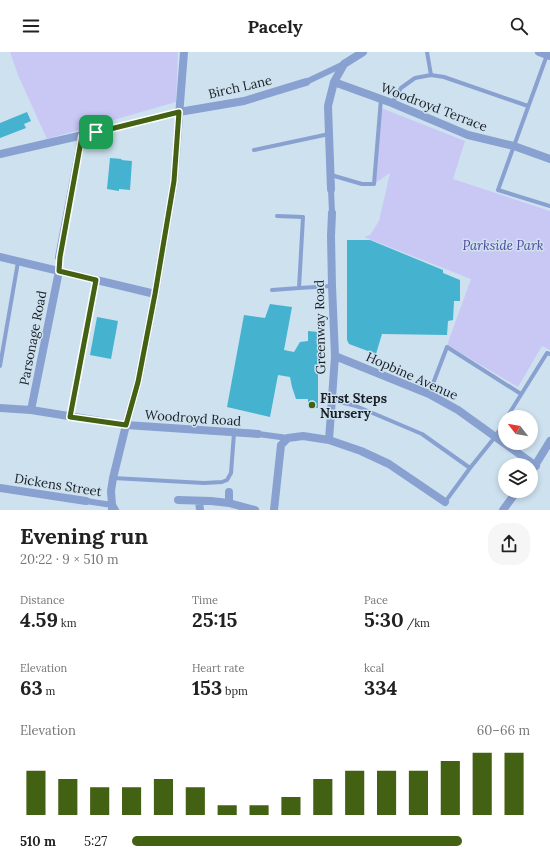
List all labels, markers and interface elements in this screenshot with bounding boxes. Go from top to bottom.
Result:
icon: menu [20,15,42,37]
text: Pacely [247,15,303,38]
icon: search [508,15,530,37]
street label: Birch Lane [207,71,273,103]
street label: Woodroyd Terrace [378,79,490,135]
pin [79,115,113,149]
icon: arrive [85,121,107,143]
park label: Parkside Park [462,237,544,254]
street label: Greenway Road [311,279,329,374]
street label: Parsonage Road [15,289,51,387]
street label: Hopbine Avenue [363,348,461,404]
place label: First Steps Nursery [320,390,387,422]
marker: First Steps Nursery [307,400,317,410]
street label: Woodroyd Road [144,406,242,430]
north arrow [498,410,538,450]
map controls [498,410,538,498]
button: layers [498,458,538,498]
street label: Dickens Street [13,470,103,500]
text: Evening run [20,522,148,550]
button: share [488,523,530,565]
text: 20:22 · 9 × 510 m [20,551,119,568]
text: Distance [20,593,65,607]
text: Time [192,593,218,607]
text: Pace [364,593,388,607]
text: 4.59 [20,607,58,632]
text: 25:15 [192,607,237,632]
text: 5:30 [364,607,404,632]
text: km [58,616,77,630]
text: /km [404,616,430,630]
text: Elevation [20,661,67,675]
text: Heart rate [192,661,244,675]
text: kcal [364,661,384,675]
text: 63 [20,675,43,700]
text: 153 [192,675,222,700]
text: 334 [364,675,397,700]
text: m [43,684,55,698]
text: bpm [222,684,248,698]
text: Elevation [20,722,76,739]
text: 60–66 m [477,722,530,739]
text: 510 m [20,833,56,850]
text: 5:27 [84,833,107,850]

